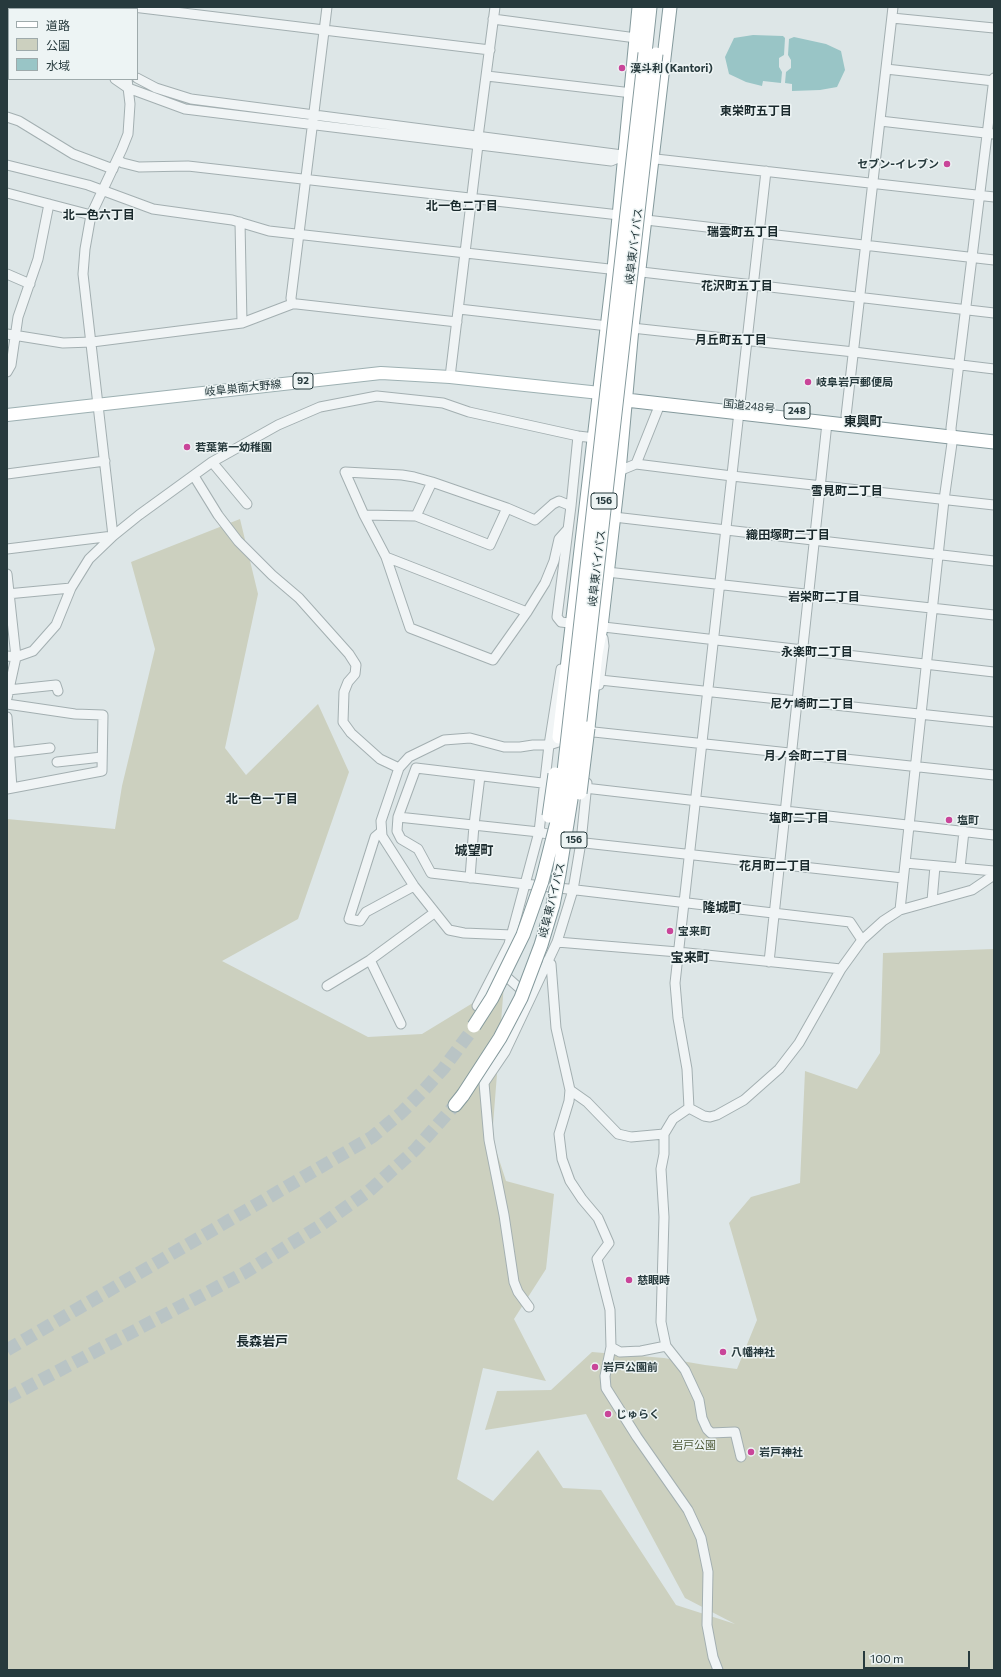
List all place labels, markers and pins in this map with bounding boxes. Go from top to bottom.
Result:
place label: 漢斗利 (Kantori) [630,61,713,75]
marker: 漢斗利 (Kantori) [617,63,627,73]
place label: セブン-イレブン [857,157,939,171]
marker: セブン-イレブン [942,159,952,169]
place label: 岐阜岩戸郵便局 [816,375,893,389]
marker: 岐阜岩戸郵便局 [803,377,813,387]
place label: 若葉第一幼稚園 [195,440,272,454]
marker: 若葉第一幼稚園 [182,442,192,452]
place label: 塩町 [957,813,979,827]
marker: 塩町 [944,815,954,825]
place label: 宝来町 [678,924,711,938]
marker: 宝来町 [665,926,675,936]
place label: 慈眼時 [637,1273,670,1287]
marker: 慈眼時 [624,1275,634,1285]
place label: 八幡神社 [731,1345,775,1359]
marker: 八幡神社 [718,1347,728,1357]
place label: 岩戸公園前 [603,1360,658,1374]
marker: 岩戸公園前 [590,1362,600,1372]
place label: じゅらく [616,1407,660,1421]
marker: じゅらく [603,1409,613,1419]
place label: 岩戸神社 [759,1445,803,1459]
marker: 岩戸神社 [746,1447,756,1457]

